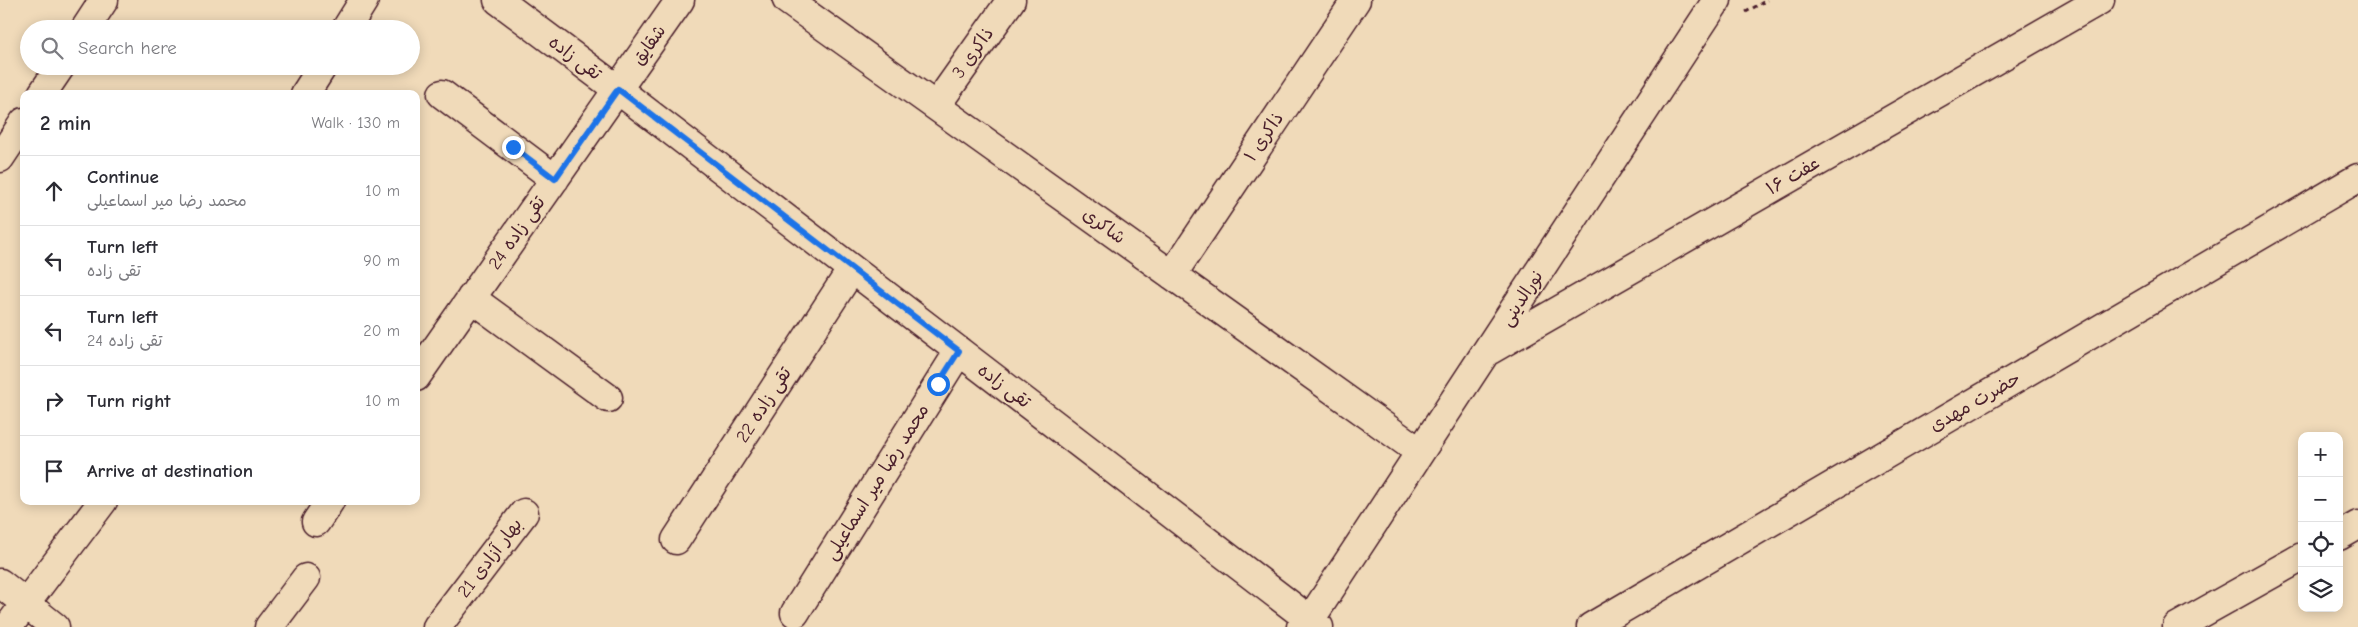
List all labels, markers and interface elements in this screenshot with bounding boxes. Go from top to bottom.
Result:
search box [20,20,420,75]
street label: شقایق [628,21,670,69]
street label: ذاکری 3 [948,24,998,82]
street label: تقی زاده [544,31,606,85]
icon: search [38,34,66,62]
text: Search here [78,37,177,59]
street label: ذاکری ۱ [1240,109,1288,165]
text: 2 min [40,111,91,135]
text: Walk · 130 m [311,114,400,132]
route end [502,136,525,159]
street label: عفت ۱۶ [1763,152,1823,200]
text: Continue [87,166,159,188]
icon: ahead [40,177,68,205]
text: 10 m [365,182,400,200]
text: محمد رضا میر اسماعیلی [87,192,247,210]
street label: تقی زاده 24 [484,192,550,274]
street label: شاکری [1079,203,1129,249]
text: Turn left [87,236,158,258]
icon: left [40,247,68,275]
text: 90 m [363,252,400,270]
text: تقی زاده [87,262,141,280]
street label: نورالدینی [1496,266,1549,331]
text: Turn left [87,306,158,328]
icon: left [40,317,68,345]
text: 20 m [363,322,400,340]
text: تقی زاده 24 [87,332,162,350]
street label: تقی زاده [973,359,1035,413]
street label: تقی زاده 22 [732,363,797,447]
street label: حضرت مهدی [1926,368,2024,436]
route start [927,373,950,396]
icon: right [40,387,68,415]
text: Turn right [87,390,171,412]
text: 10 m [365,392,400,410]
street label: محمد رضا میر اسماعیلی [820,400,934,564]
map controls [2298,432,2343,612]
button: + [2298,432,2343,477]
icon: arrive [40,457,68,485]
text: Arrive at destination [87,460,253,482]
button: − [2298,477,2343,522]
street label: بهار آزادی 21 [453,514,527,602]
button: locate [2298,522,2343,567]
button: layers [2298,567,2343,612]

